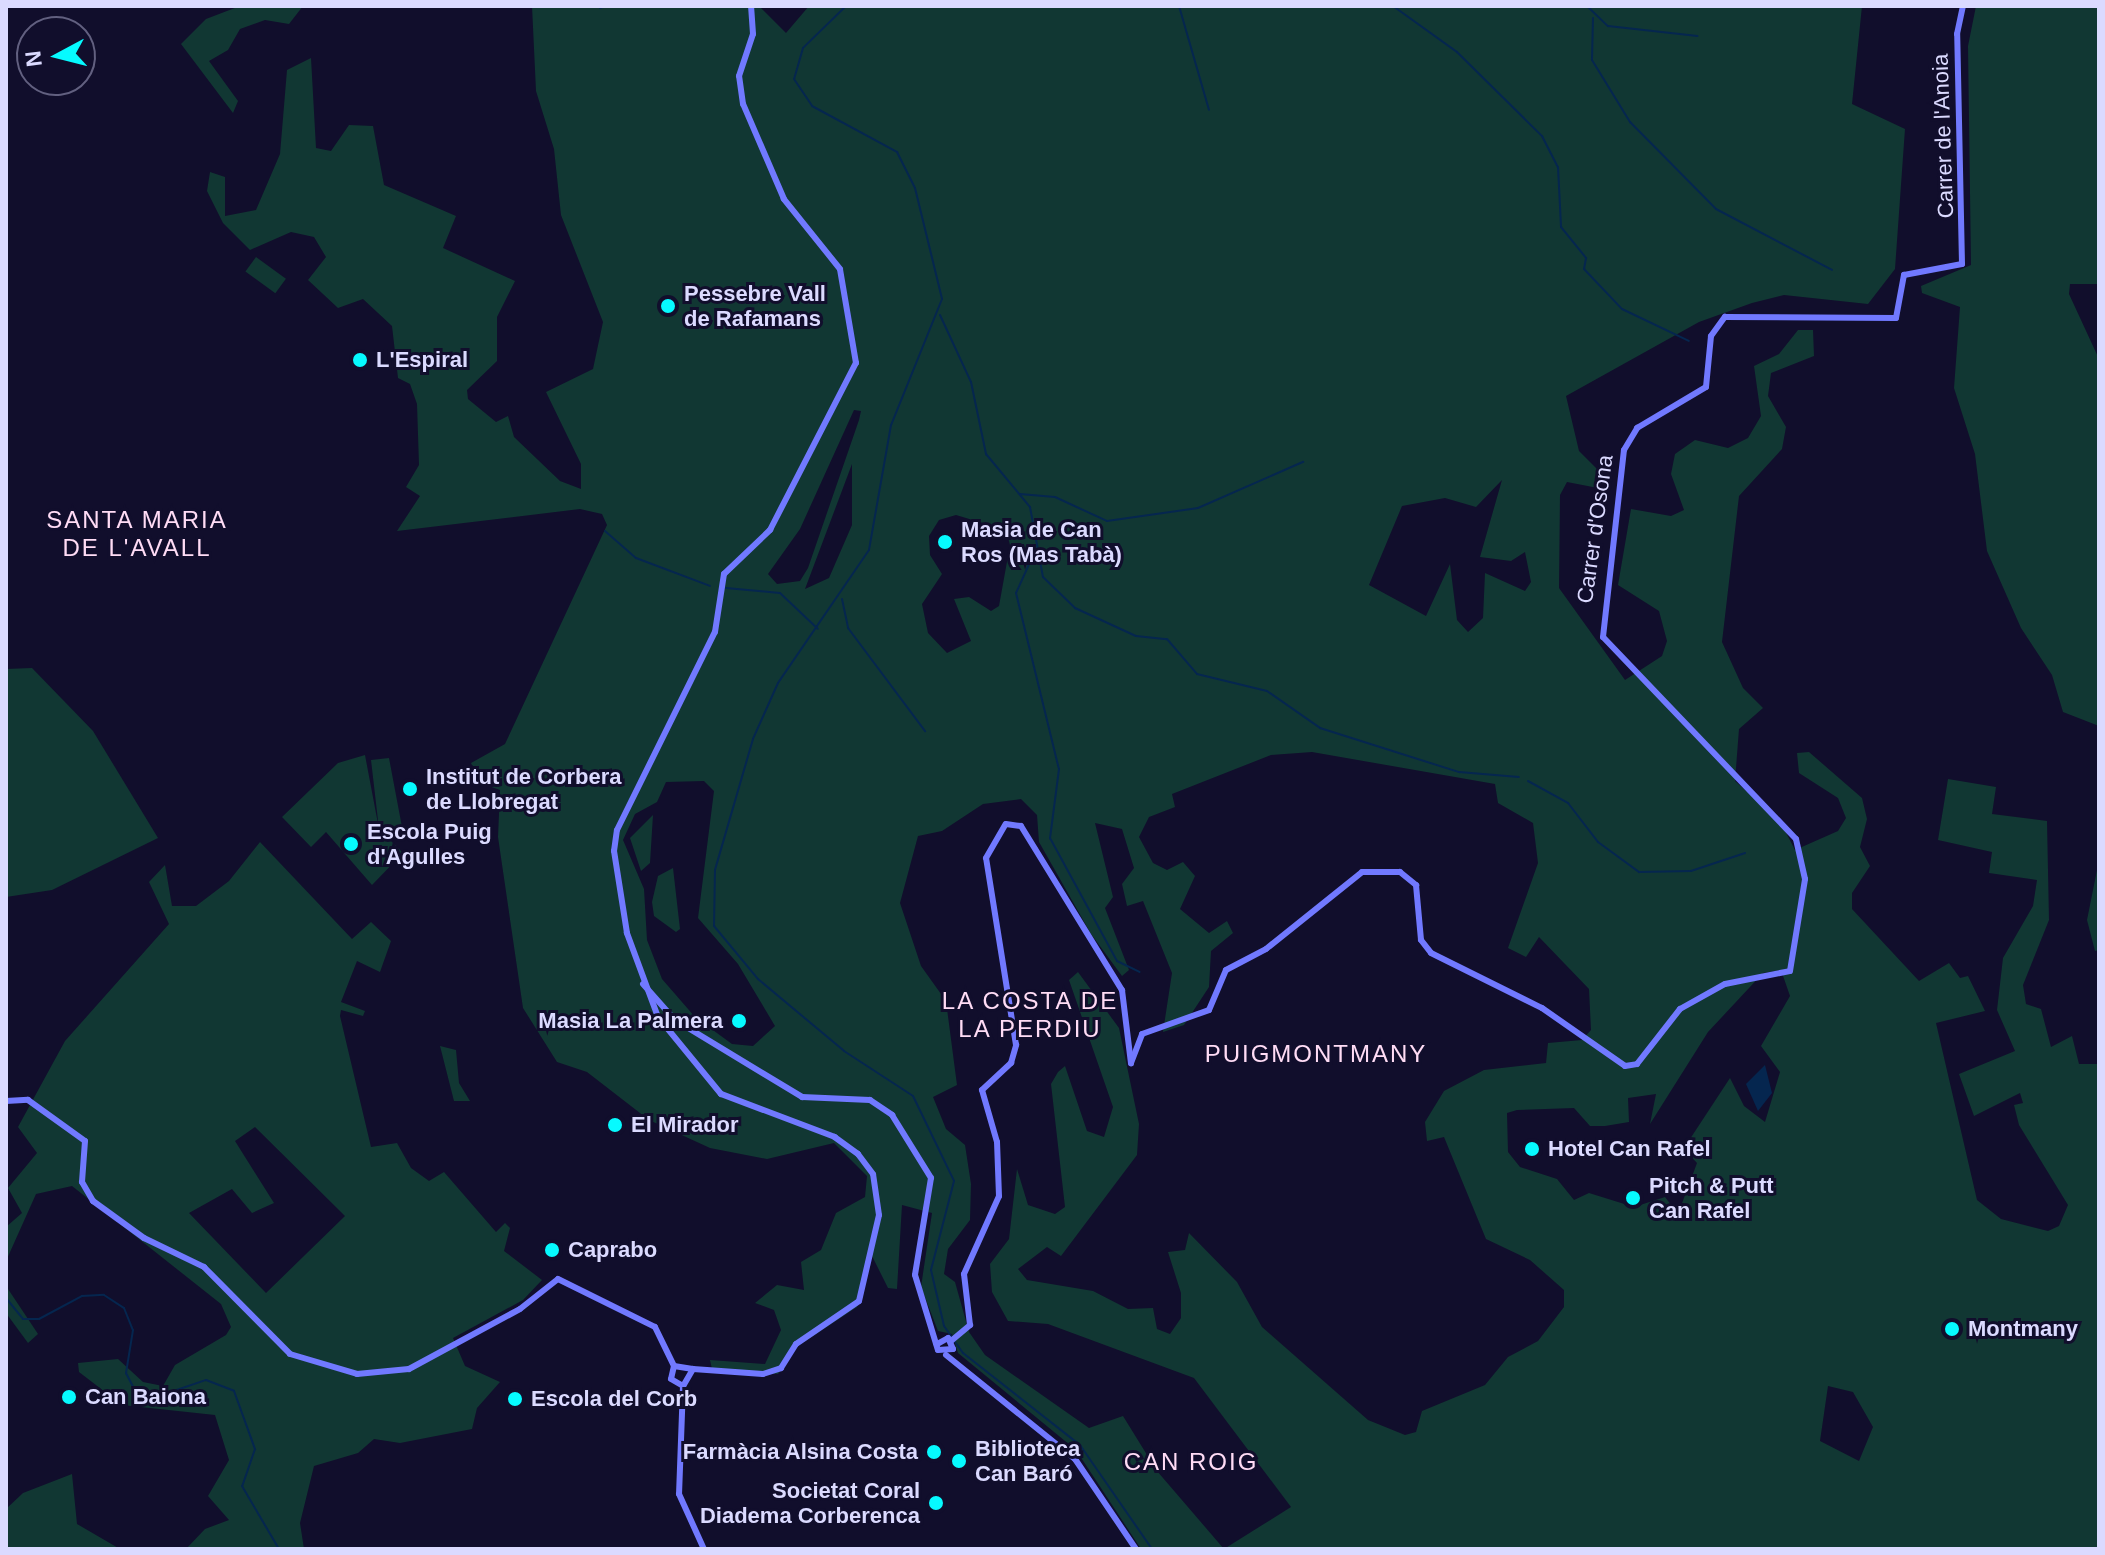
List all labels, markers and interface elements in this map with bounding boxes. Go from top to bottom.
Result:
north arrow [16,16,96,96]
text: N [20,49,47,68]
street label: Carrer de l'Anoia [1927,53,1959,219]
place label: Pessebre Vall de Rafamans [684,280,826,332]
marker: Pessebre Vall de Rafamans [659,297,677,315]
place label: L'Espiral [376,347,468,373]
marker: L'Espiral [351,351,369,369]
street label: Carrer d'Osona [1572,453,1618,605]
district label: SANTA MARIA DE L'AVALL [46,506,228,562]
place label: Masia de Can Ros (Mas Tabà) [961,516,1122,568]
marker: Masia de Can Ros (Mas Tabà) [936,533,954,551]
place label: Institut de Corbera de Llobregat [426,763,622,814]
marker: Institut de Corbera de Llobregat [401,780,419,798]
place label: Escola Puig d'Agulles [367,818,492,870]
marker: Escola Puig d'Agulles [342,835,360,853]
district label: LA COSTA DE LA PERDIU [941,987,1119,1043]
place label: Masia La Palmera [538,1008,723,1034]
marker: Masia La Palmera [730,1012,748,1030]
district label: PUIGMONTMANY [1205,1040,1427,1068]
place label: El Mirador [631,1112,739,1138]
marker: El Mirador [606,1116,624,1134]
place label: Hotel Can Rafel [1548,1136,1711,1162]
marker: Hotel Can Rafel [1523,1140,1541,1158]
place label: Pitch & Putt Can Rafel [1649,1172,1774,1224]
marker: Pitch & Putt Can Rafel [1624,1189,1642,1207]
place label: Caprabo [568,1237,657,1263]
marker: Caprabo [543,1241,561,1259]
place label: Montmany [1968,1316,2078,1342]
marker: Montmany [1943,1320,1961,1338]
place label: Can Baiona [85,1384,206,1410]
place label: Escola del Corb [531,1386,697,1412]
marker: Can Baiona [60,1388,78,1406]
marker: Escola del Corb [506,1390,524,1408]
place label: Biblioteca Can Baró [975,1435,1080,1486]
place label: Farmàcia Alsina Costa [682,1439,918,1465]
marker: Farmàcia Alsina Costa [925,1443,943,1461]
district label: CAN ROIG [1124,1448,1258,1476]
marker: Biblioteca Can Baró [950,1452,968,1470]
place label: Societat Coral Diadema Corberenca [700,1477,920,1528]
marker: Societat Coral Diadema Corberenca [927,1494,945,1512]

